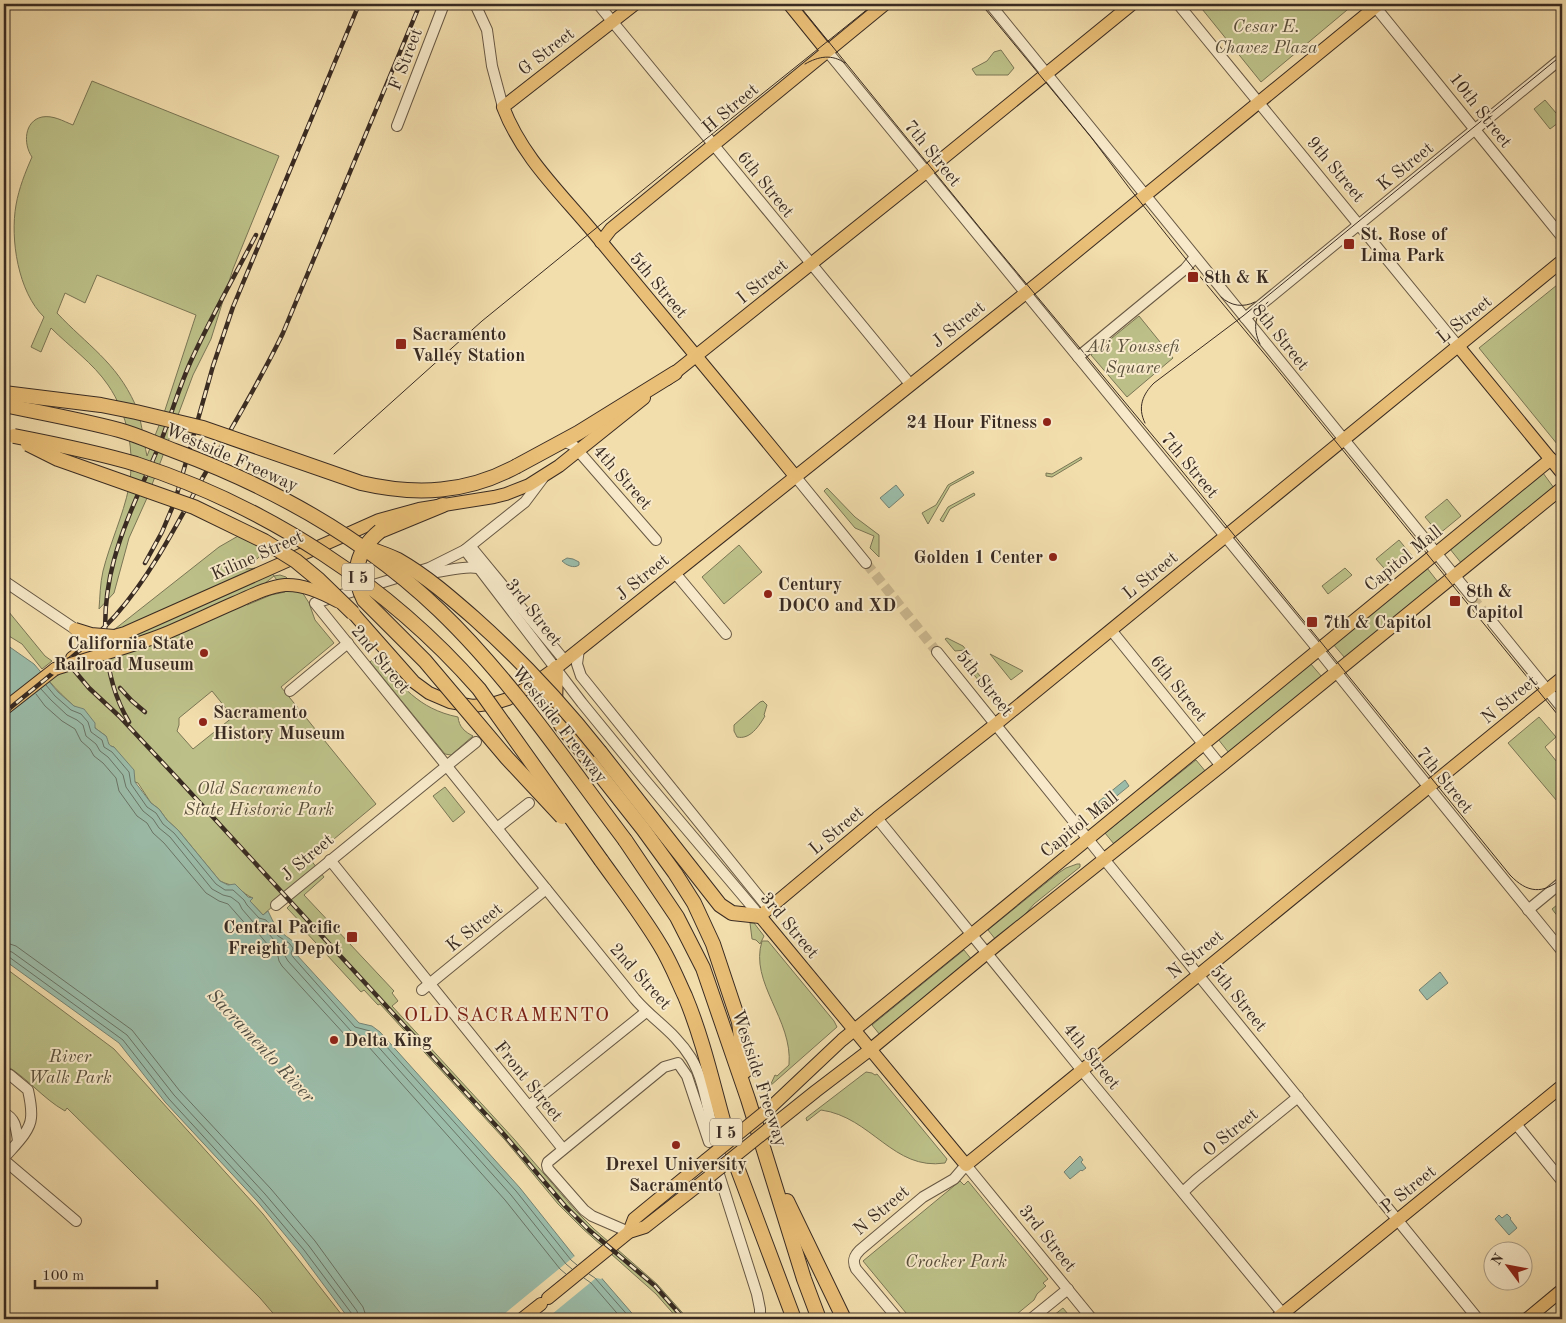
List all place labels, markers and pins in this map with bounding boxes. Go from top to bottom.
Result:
place label: St. Rose of Lima Park [1360,226,1448,265]
marker: St. Rose of Lima Park [1342,237,1356,251]
place label: 8th & K [1204,269,1269,287]
marker: 8th & K [1186,270,1200,284]
place label: Sacramento Valley Station [412,326,525,365]
marker: Sacramento Valley Station [394,337,408,351]
place label: 24 Hour Fitness [907,414,1037,432]
marker: 24 Hour Fitness [1041,416,1053,428]
place label: Golden 1 Center [913,549,1043,567]
marker: Golden 1 Center [1047,551,1059,563]
place label: Century DOCO and XD [778,576,896,615]
place label: 8th & Capitol [1466,583,1524,622]
marker: Century DOCO and XD [762,588,774,600]
marker: 8th & Capitol [1448,594,1462,608]
place label: 7th & Capitol [1323,614,1432,632]
marker: 7th & Capitol [1305,615,1319,629]
place label: California State Railroad Museum [54,635,194,674]
marker: California State Railroad Museum [198,647,210,659]
place label: Sacramento History Museum [213,704,345,743]
marker: Sacramento History Museum [197,716,209,728]
place label: Central Pacific Freight Depot [223,919,341,958]
marker: Central Pacific Freight Depot [345,930,359,944]
place label: Delta King [344,1032,432,1050]
marker: Delta King [328,1034,340,1046]
marker: Drexel University Sacramento [670,1139,682,1151]
place label: Drexel University Sacramento [605,1156,747,1195]

